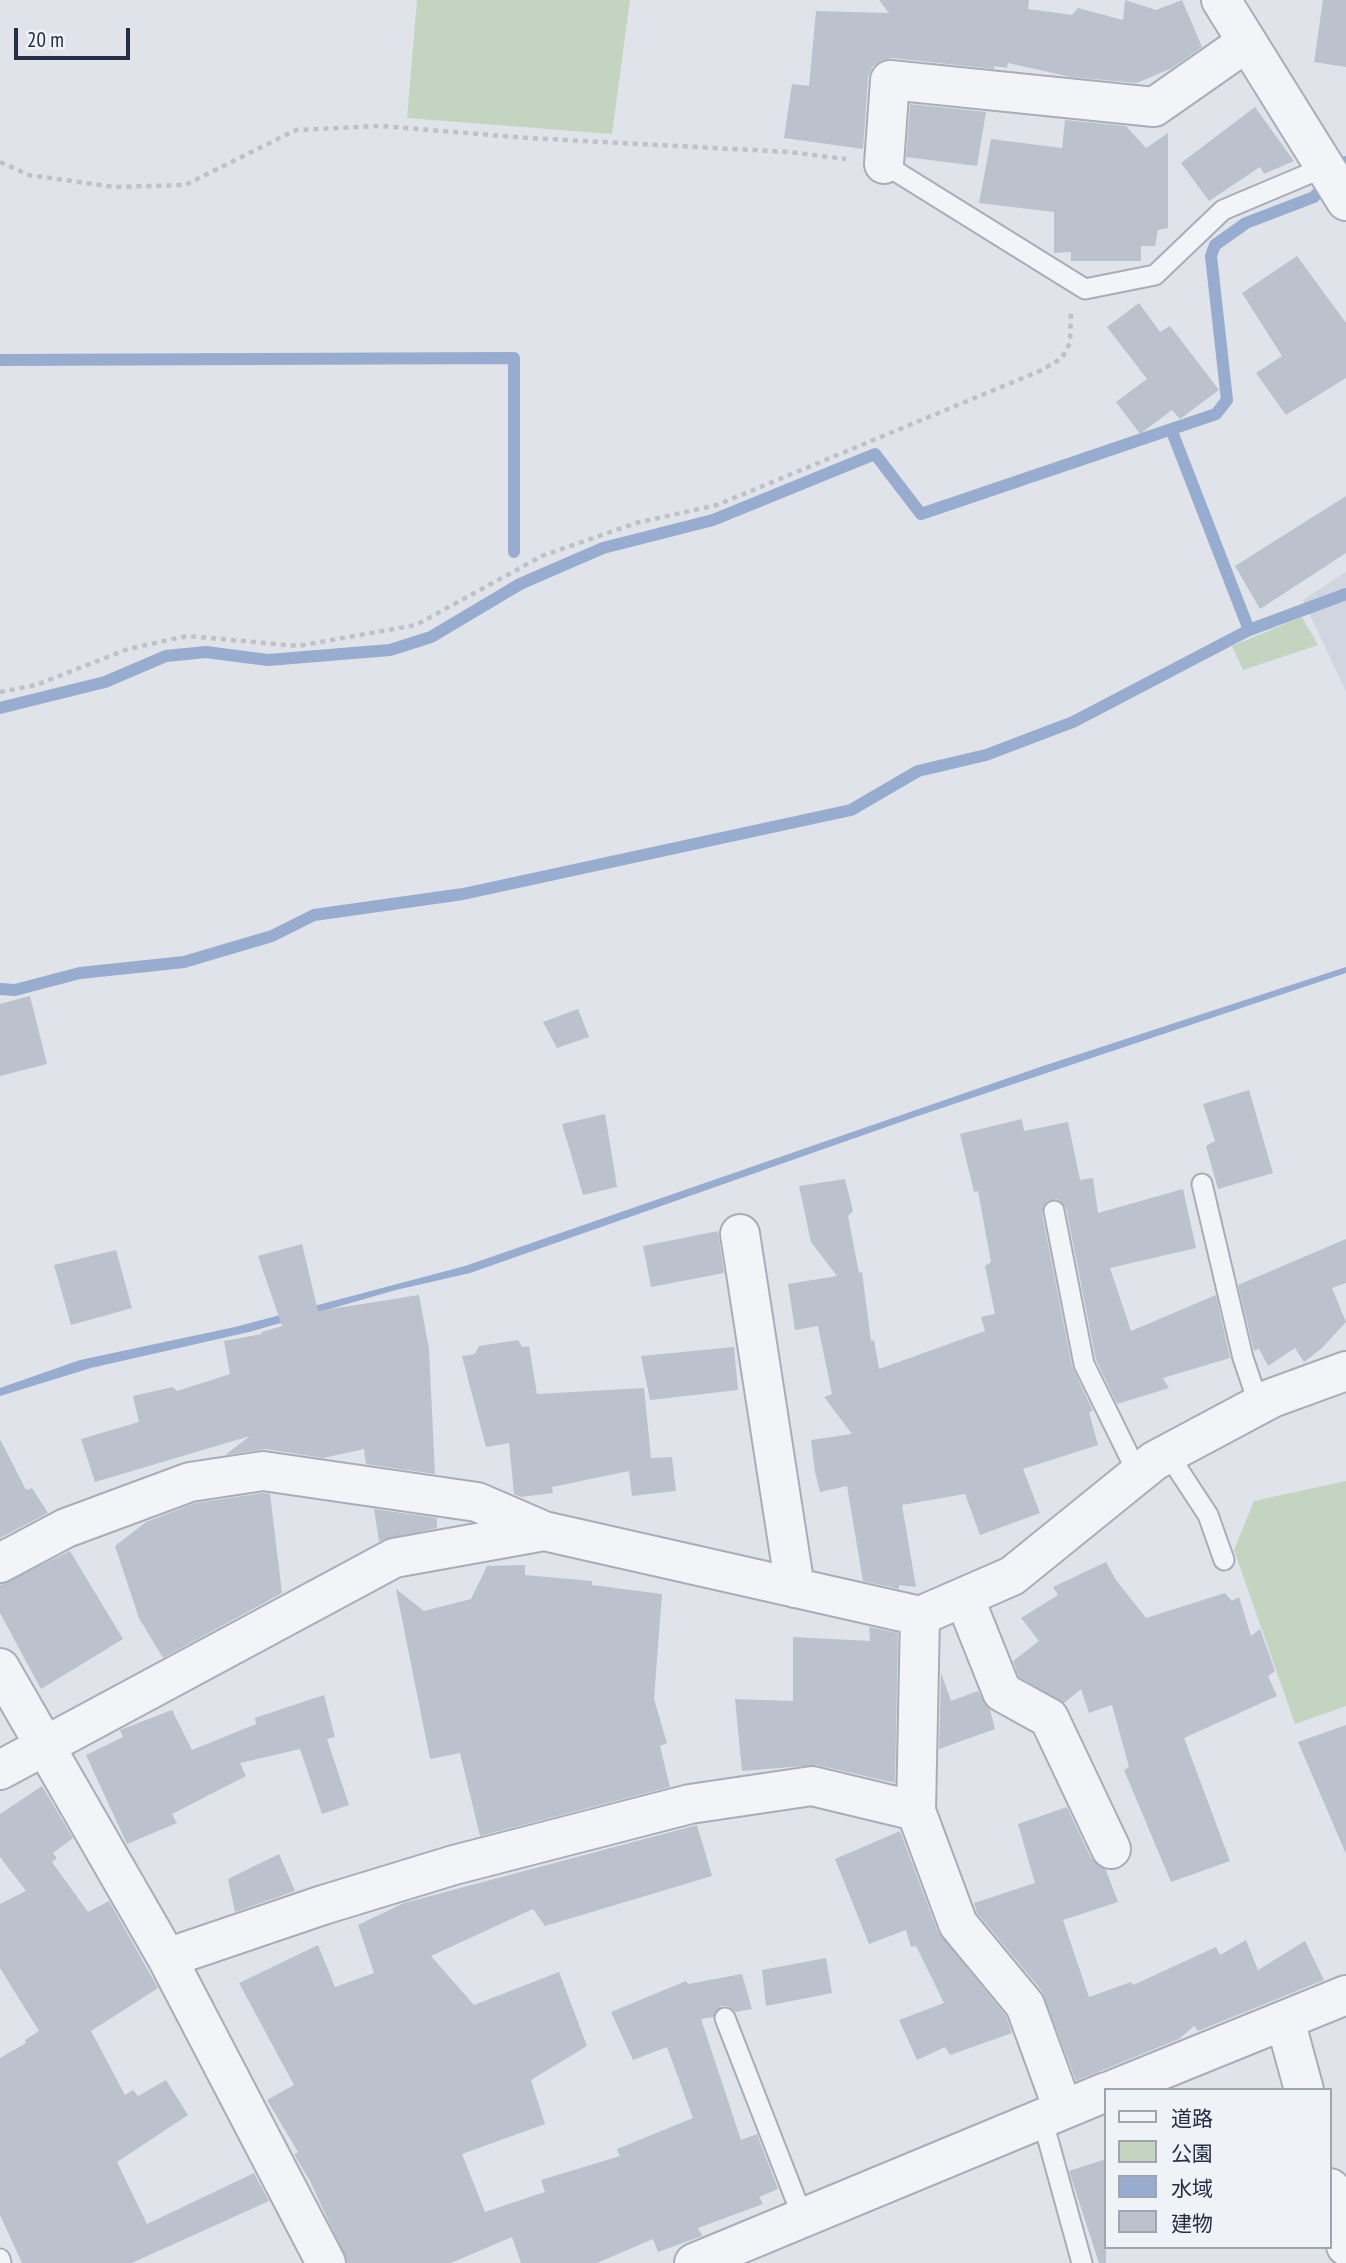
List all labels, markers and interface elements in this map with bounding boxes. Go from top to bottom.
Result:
scale bar [18,14,133,58]
text: 20 m [27,26,64,53]
legend [1104,2088,1332,2249]
text: 道路 [1171,2105,1213,2132]
text: 公園 [1171,2140,1213,2167]
text: 水域 [1171,2175,1213,2202]
text: 建物 [1171,2210,1213,2237]

